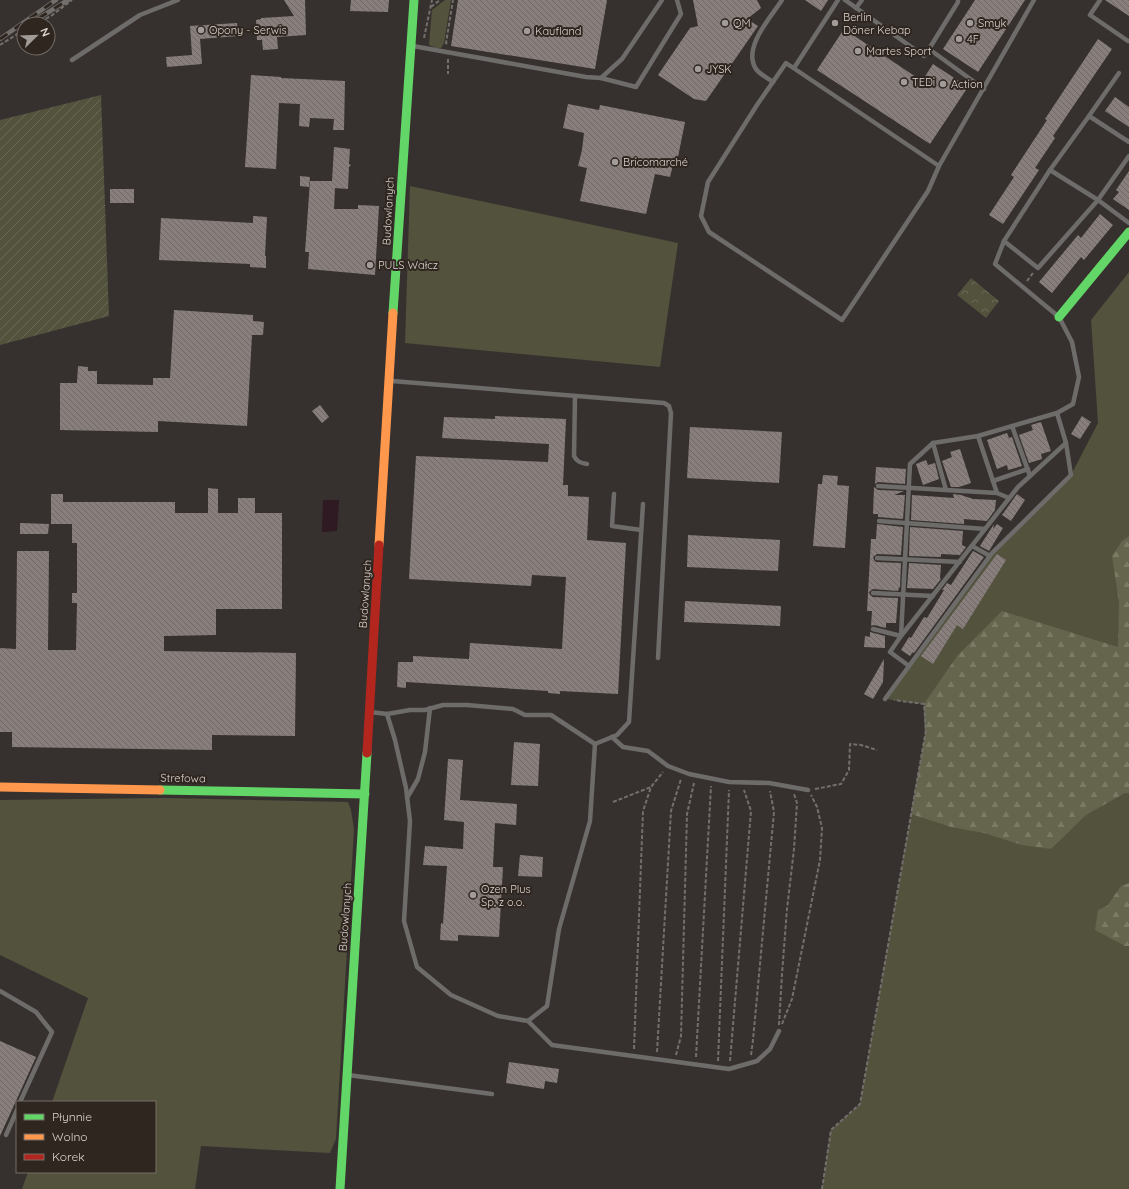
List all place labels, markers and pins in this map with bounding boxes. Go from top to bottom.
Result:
place label: Berlin Döner Kebap [843,10,911,37]
place label: QM [733,16,751,30]
place label: Smyk [978,16,1006,30]
marker: QM [720,18,730,28]
marker: Berlin Döner Kebap [830,18,840,28]
marker: Smyk [965,18,975,28]
place label: Opony - Serwis [209,23,287,37]
place label: Kaufland [535,24,581,38]
marker: Opony - Serwis [196,25,206,35]
marker: Kaufland [522,26,532,36]
place label: 4F [967,32,979,46]
marker: 4F [954,34,964,44]
place label: Martes Sport [866,44,932,58]
marker: Martes Sport [853,46,863,56]
place label: JYSK [706,62,732,76]
marker: JYSK [693,64,703,74]
place label: TEDi [912,75,935,89]
marker: TEDi [899,77,909,87]
place label: Action [951,77,983,91]
marker: Action [938,79,948,89]
place label: Bricomarché [623,155,688,169]
marker: Bricomarché [610,157,620,167]
place label: PULS Wałcz [378,258,438,272]
marker: PULS Wałcz [365,260,375,270]
place label: Ozen Plus Sp. z o.o. [481,882,531,909]
marker: Ozen Plus Sp. z o.o. [468,890,478,900]

